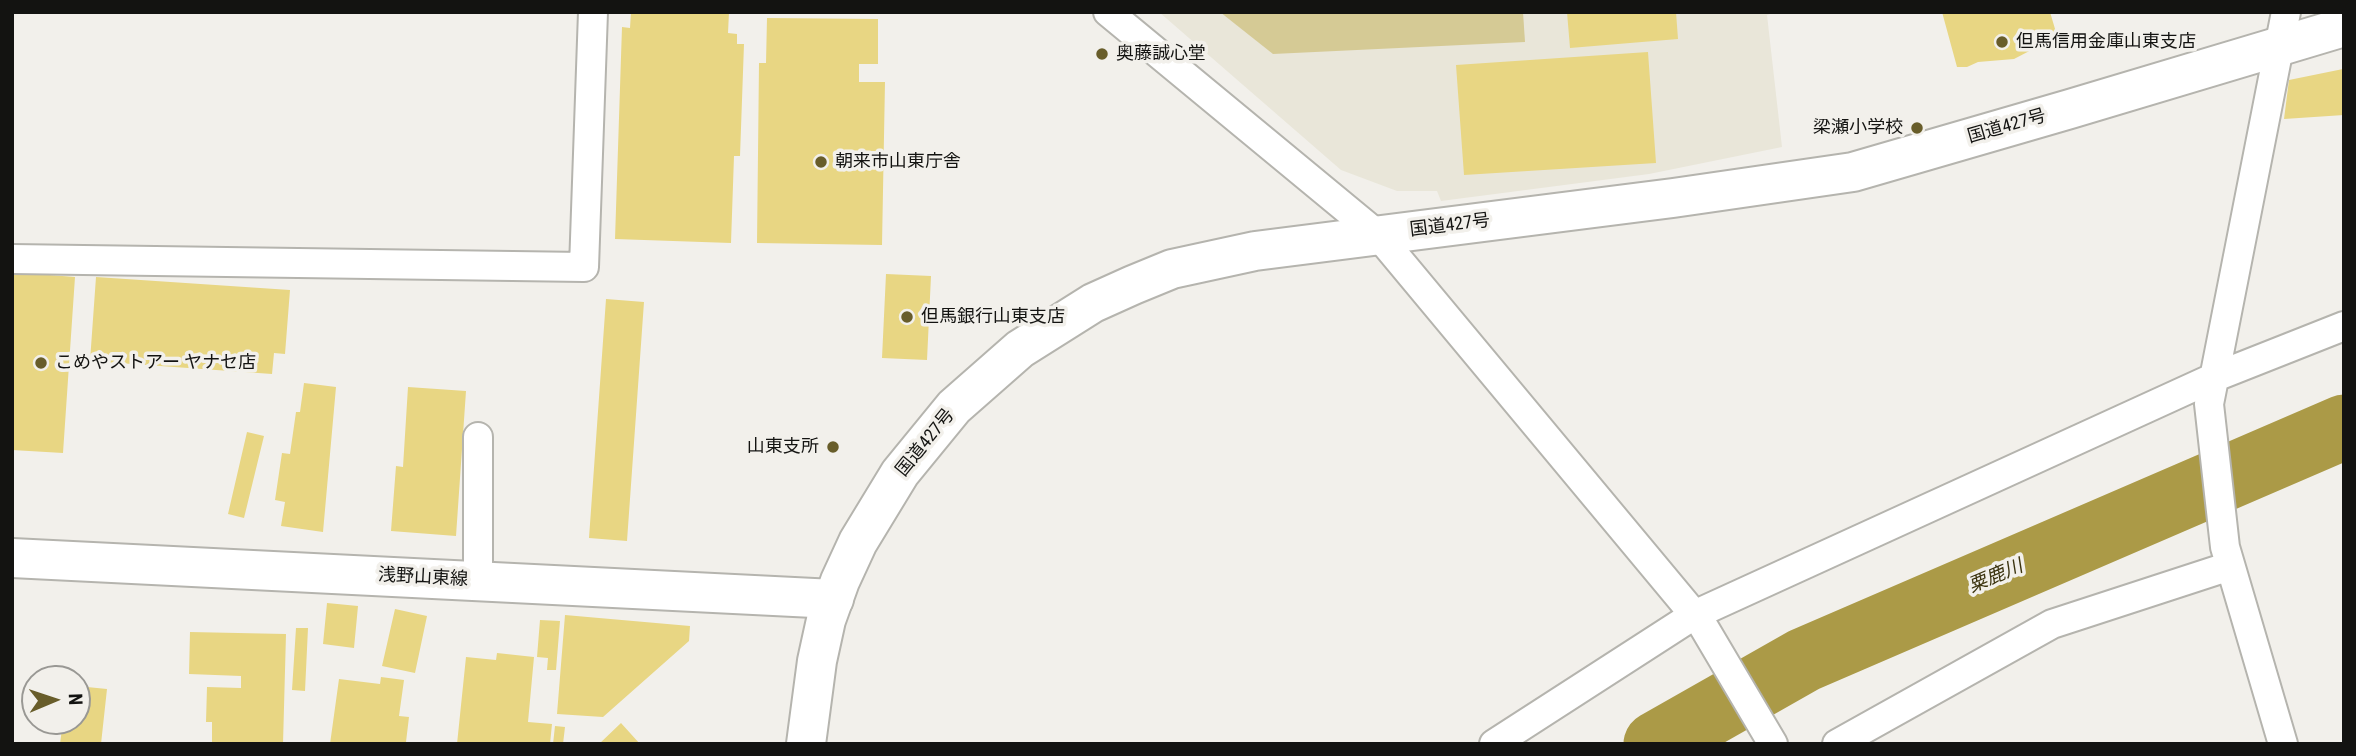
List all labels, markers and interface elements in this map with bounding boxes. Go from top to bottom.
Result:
place label: 但馬信用金庫山東支店 [2016,31,2196,53]
marker: 但馬信用金庫山東支店 [1994,34,2010,50]
place label: 奥藤誠心堂 [1116,43,1206,65]
marker: 奥藤誠心堂 [1094,46,1110,62]
street label: 国道427号 [1965,106,2049,148]
place label: 梁瀬小学校 [1813,117,1903,139]
marker: 梁瀬小学校 [1909,120,1925,136]
place label: 朝来市山東庁舎 [835,151,961,173]
marker: 朝来市山東庁舎 [813,154,829,170]
street label: 国道427号 [1409,210,1491,242]
place label: 但馬銀行山東支店 [921,306,1065,328]
marker: 但馬銀行山東支店 [899,309,915,325]
place label: こめやストアー ヤナセ店 [55,352,256,374]
marker: こめやストアー ヤナセ店 [33,355,49,371]
street label: 国道427号 [892,405,960,481]
place label: 山東支所 [747,436,819,458]
marker: 山東支所 [825,439,841,455]
water label: 粟鹿川 [1965,555,2027,599]
street label: 浅野山東線 [377,565,469,591]
north arrow [21,665,91,735]
text: N [64,693,87,706]

